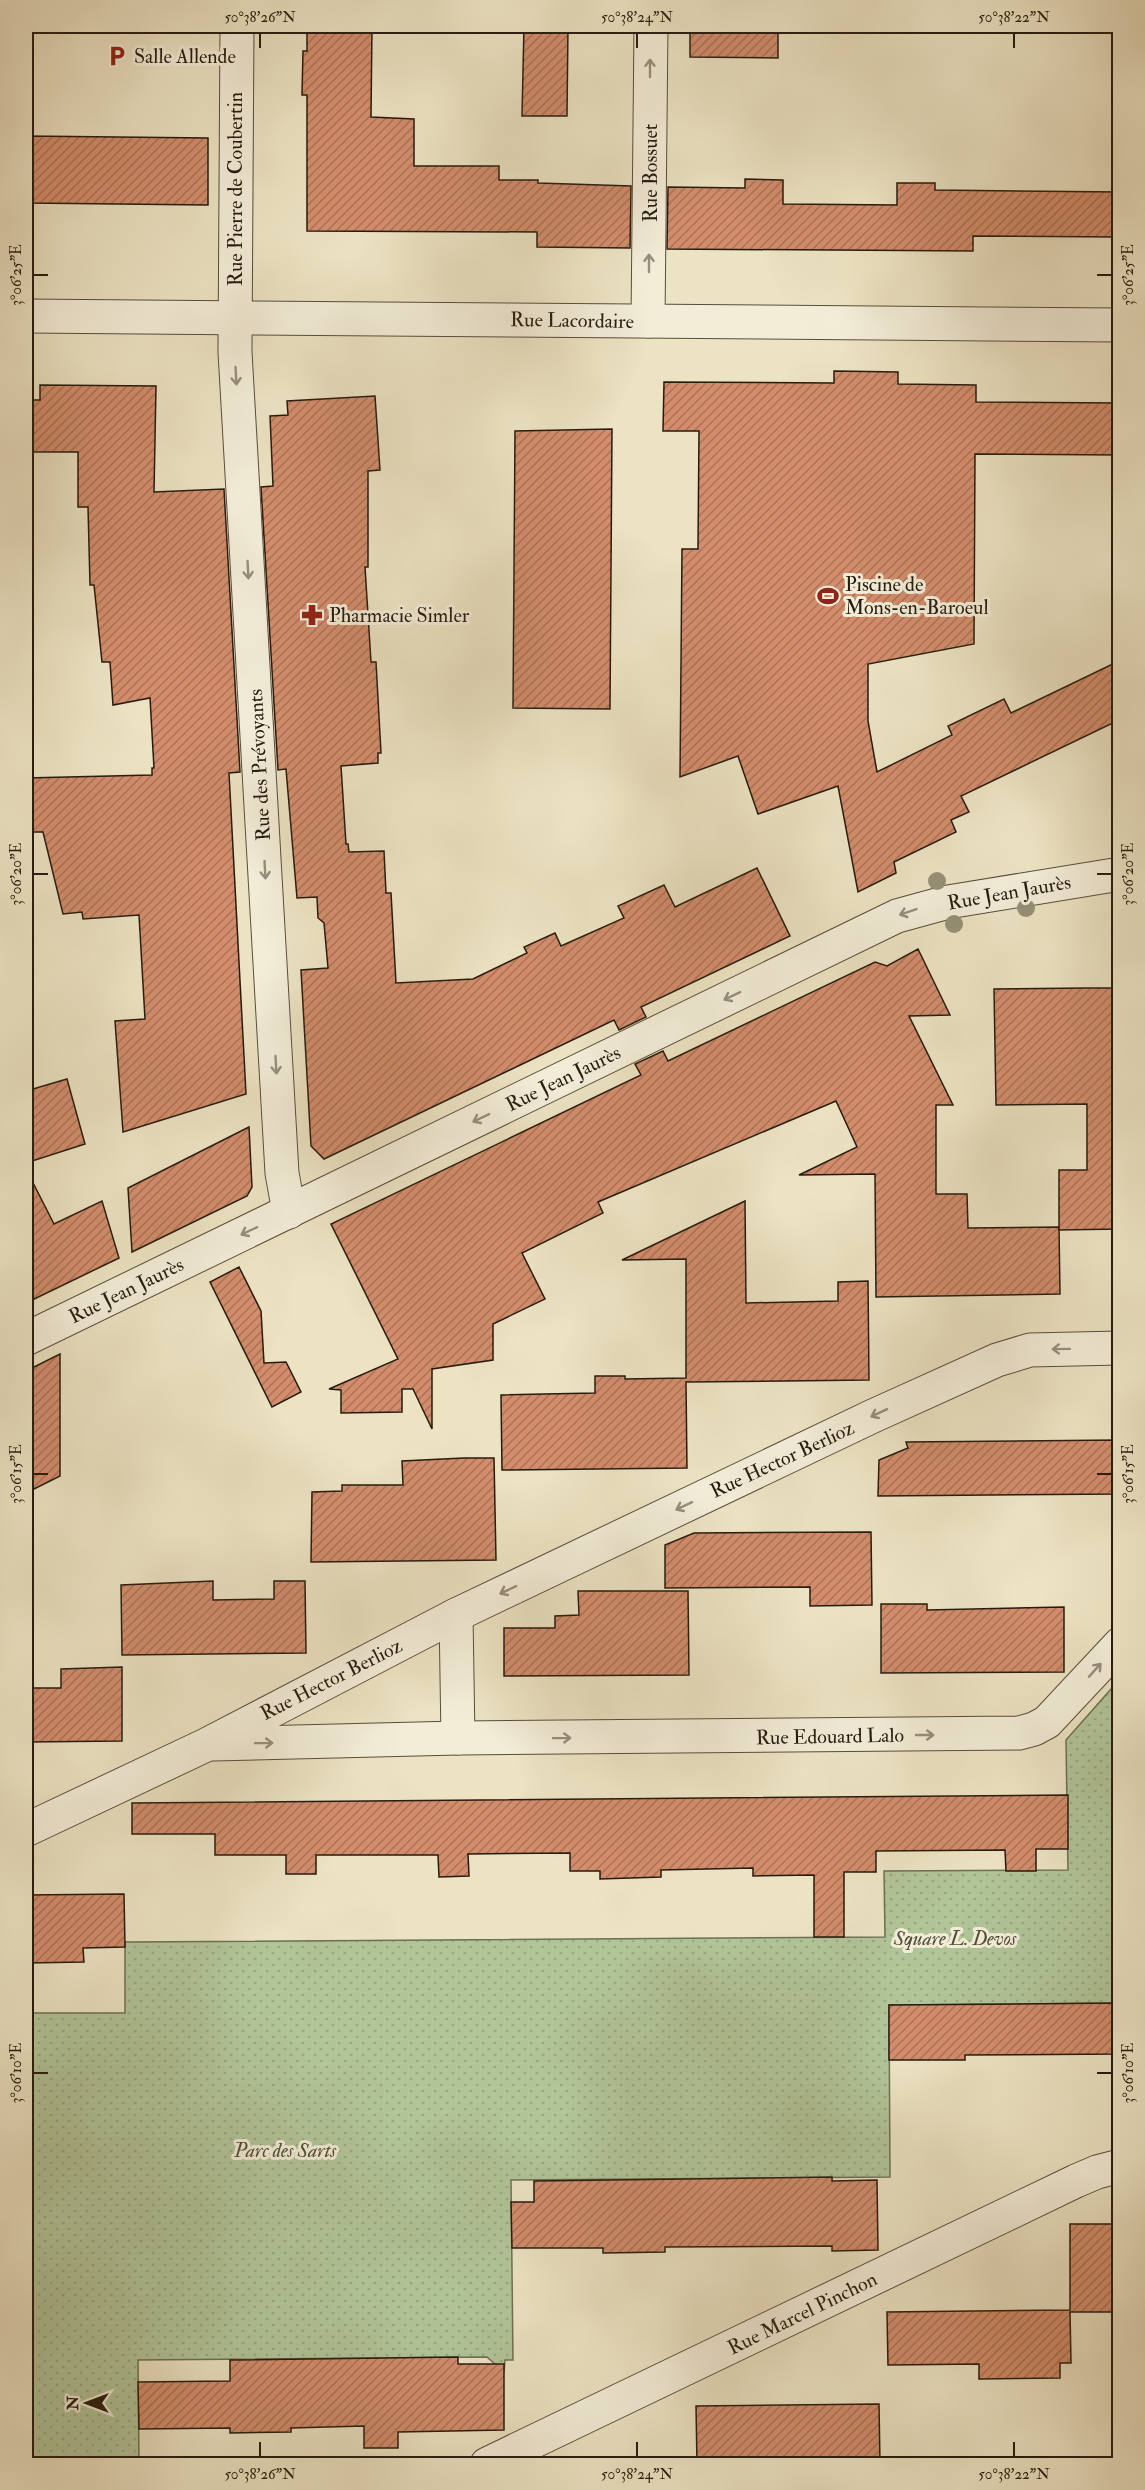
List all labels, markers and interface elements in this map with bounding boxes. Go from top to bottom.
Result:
text: 50°38'26"N [224,8,296,27]
text: 50°38'24"N [601,8,673,27]
text: 50°38'22"N [978,8,1050,27]
parking icon: Salle Allende [105,44,129,68]
place label: Salle Allende [134,44,236,69]
one-way arrow [645,58,656,78]
street label: Rue Pierre de Coubertin [223,92,248,286]
street label: Rue Bossuet [638,123,663,222]
text: 3°06'25"E [7,244,26,306]
text: 3°06'25"E [1119,244,1138,306]
one-way arrow [643,253,655,273]
street label: Rue Lacordaire [510,307,634,334]
one-way arrow [231,365,242,385]
one-way arrow [242,560,253,580]
place label: Piscine de Mons-en-Baroeul [845,572,989,620]
sports icon: Piscine de Mons-en-Baroeul [816,584,840,608]
pharmacy icon: Pharmacie Simler [300,603,324,627]
place label: Pharmacie Simler [329,603,470,628]
street label: Rue des Prévoyants [243,688,276,842]
text: 3°06'20"E [7,842,26,905]
text: 3°06'20"E [1119,842,1138,905]
one-way arrow [260,859,271,879]
street label: Rue Jean Jaurès [945,869,1073,916]
one-way arrow [899,908,918,919]
one-way arrow [723,990,741,1002]
street label: Rue Jean Jaurès [502,1040,625,1117]
one-way arrow [271,1054,282,1074]
one-way arrow [473,1113,491,1124]
one-way arrow [241,1225,259,1237]
street label: Rue Jean Jaurès [65,1252,188,1329]
one-way arrow [1052,1343,1072,1355]
one-way arrow [871,1408,889,1420]
street label: Rue Hector Berlioz [706,1415,858,1504]
text: 3°06'15"E [7,1444,26,1504]
text: 3°06'15"E [1119,1444,1138,1504]
one-way arrow [676,1501,694,1512]
one-way arrow [500,1584,518,1596]
street label: Rue Hector Berlioz [256,1633,407,1726]
one-way arrow [1088,1663,1102,1678]
street label: Rue Edouard Lalo [756,1723,904,1750]
one-way arrow [915,1729,935,1741]
one-way arrow [552,1732,572,1744]
one-way arrow [254,1737,274,1749]
park label: Square L. Devos [893,1926,1017,1951]
text: 3°06'10"E [7,2043,26,2103]
text: 3°06'10"E [1119,2043,1138,2103]
park label: Parc des Sarts [233,2138,337,2163]
street label: Rue Marcel Pinchon [723,2266,881,2360]
north arrow [57,2373,117,2433]
text: N [63,2395,83,2411]
text: 50°38'26"N [224,2465,296,2484]
text: 50°38'24"N [601,2465,673,2484]
text: 50°38'22"N [978,2465,1050,2484]

